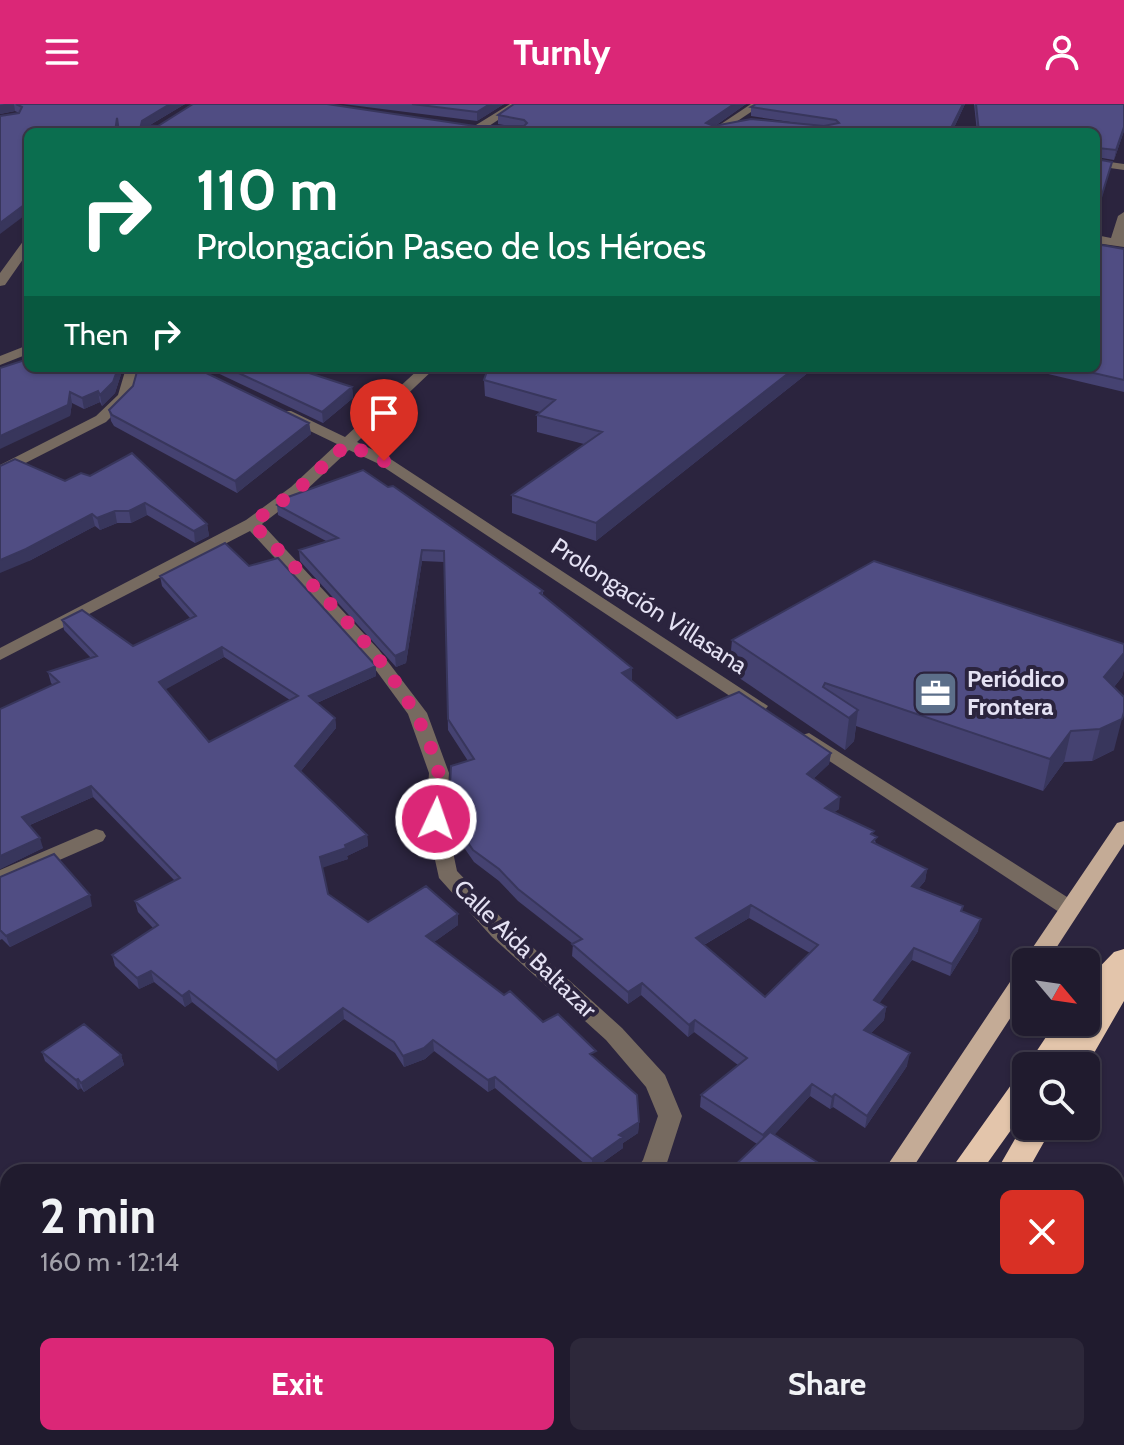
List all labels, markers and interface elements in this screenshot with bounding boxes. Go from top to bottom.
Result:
icon: menu [40,30,84,74]
text: Turnly [513,30,611,74]
icon: person [1040,30,1084,74]
text: 110 m [196,156,338,224]
icon: right [64,160,168,264]
text: Prolongación Paseo de los Héroes [196,224,706,268]
icon: right [144,312,188,356]
text: Then [64,316,128,353]
pin [350,379,418,461]
icon: arrive [362,391,406,435]
street label: Prolongación Villasana [546,531,753,680]
place label: Periódico Frontera [967,664,1065,721]
office icon: Periódico Frontera [912,669,960,717]
position arrow [394,777,478,861]
street label: Calle Aida Baltazar [448,873,603,1024]
north arrow [1012,948,1100,1036]
map controls [1012,948,1100,1140]
button: search [1012,1052,1100,1140]
text: 2 min [40,1187,156,1245]
button: close [1000,1190,1084,1274]
text: 160 m · 12:14 [40,1246,179,1278]
button: Exit [40,1338,554,1430]
button: Share [570,1338,1084,1430]

